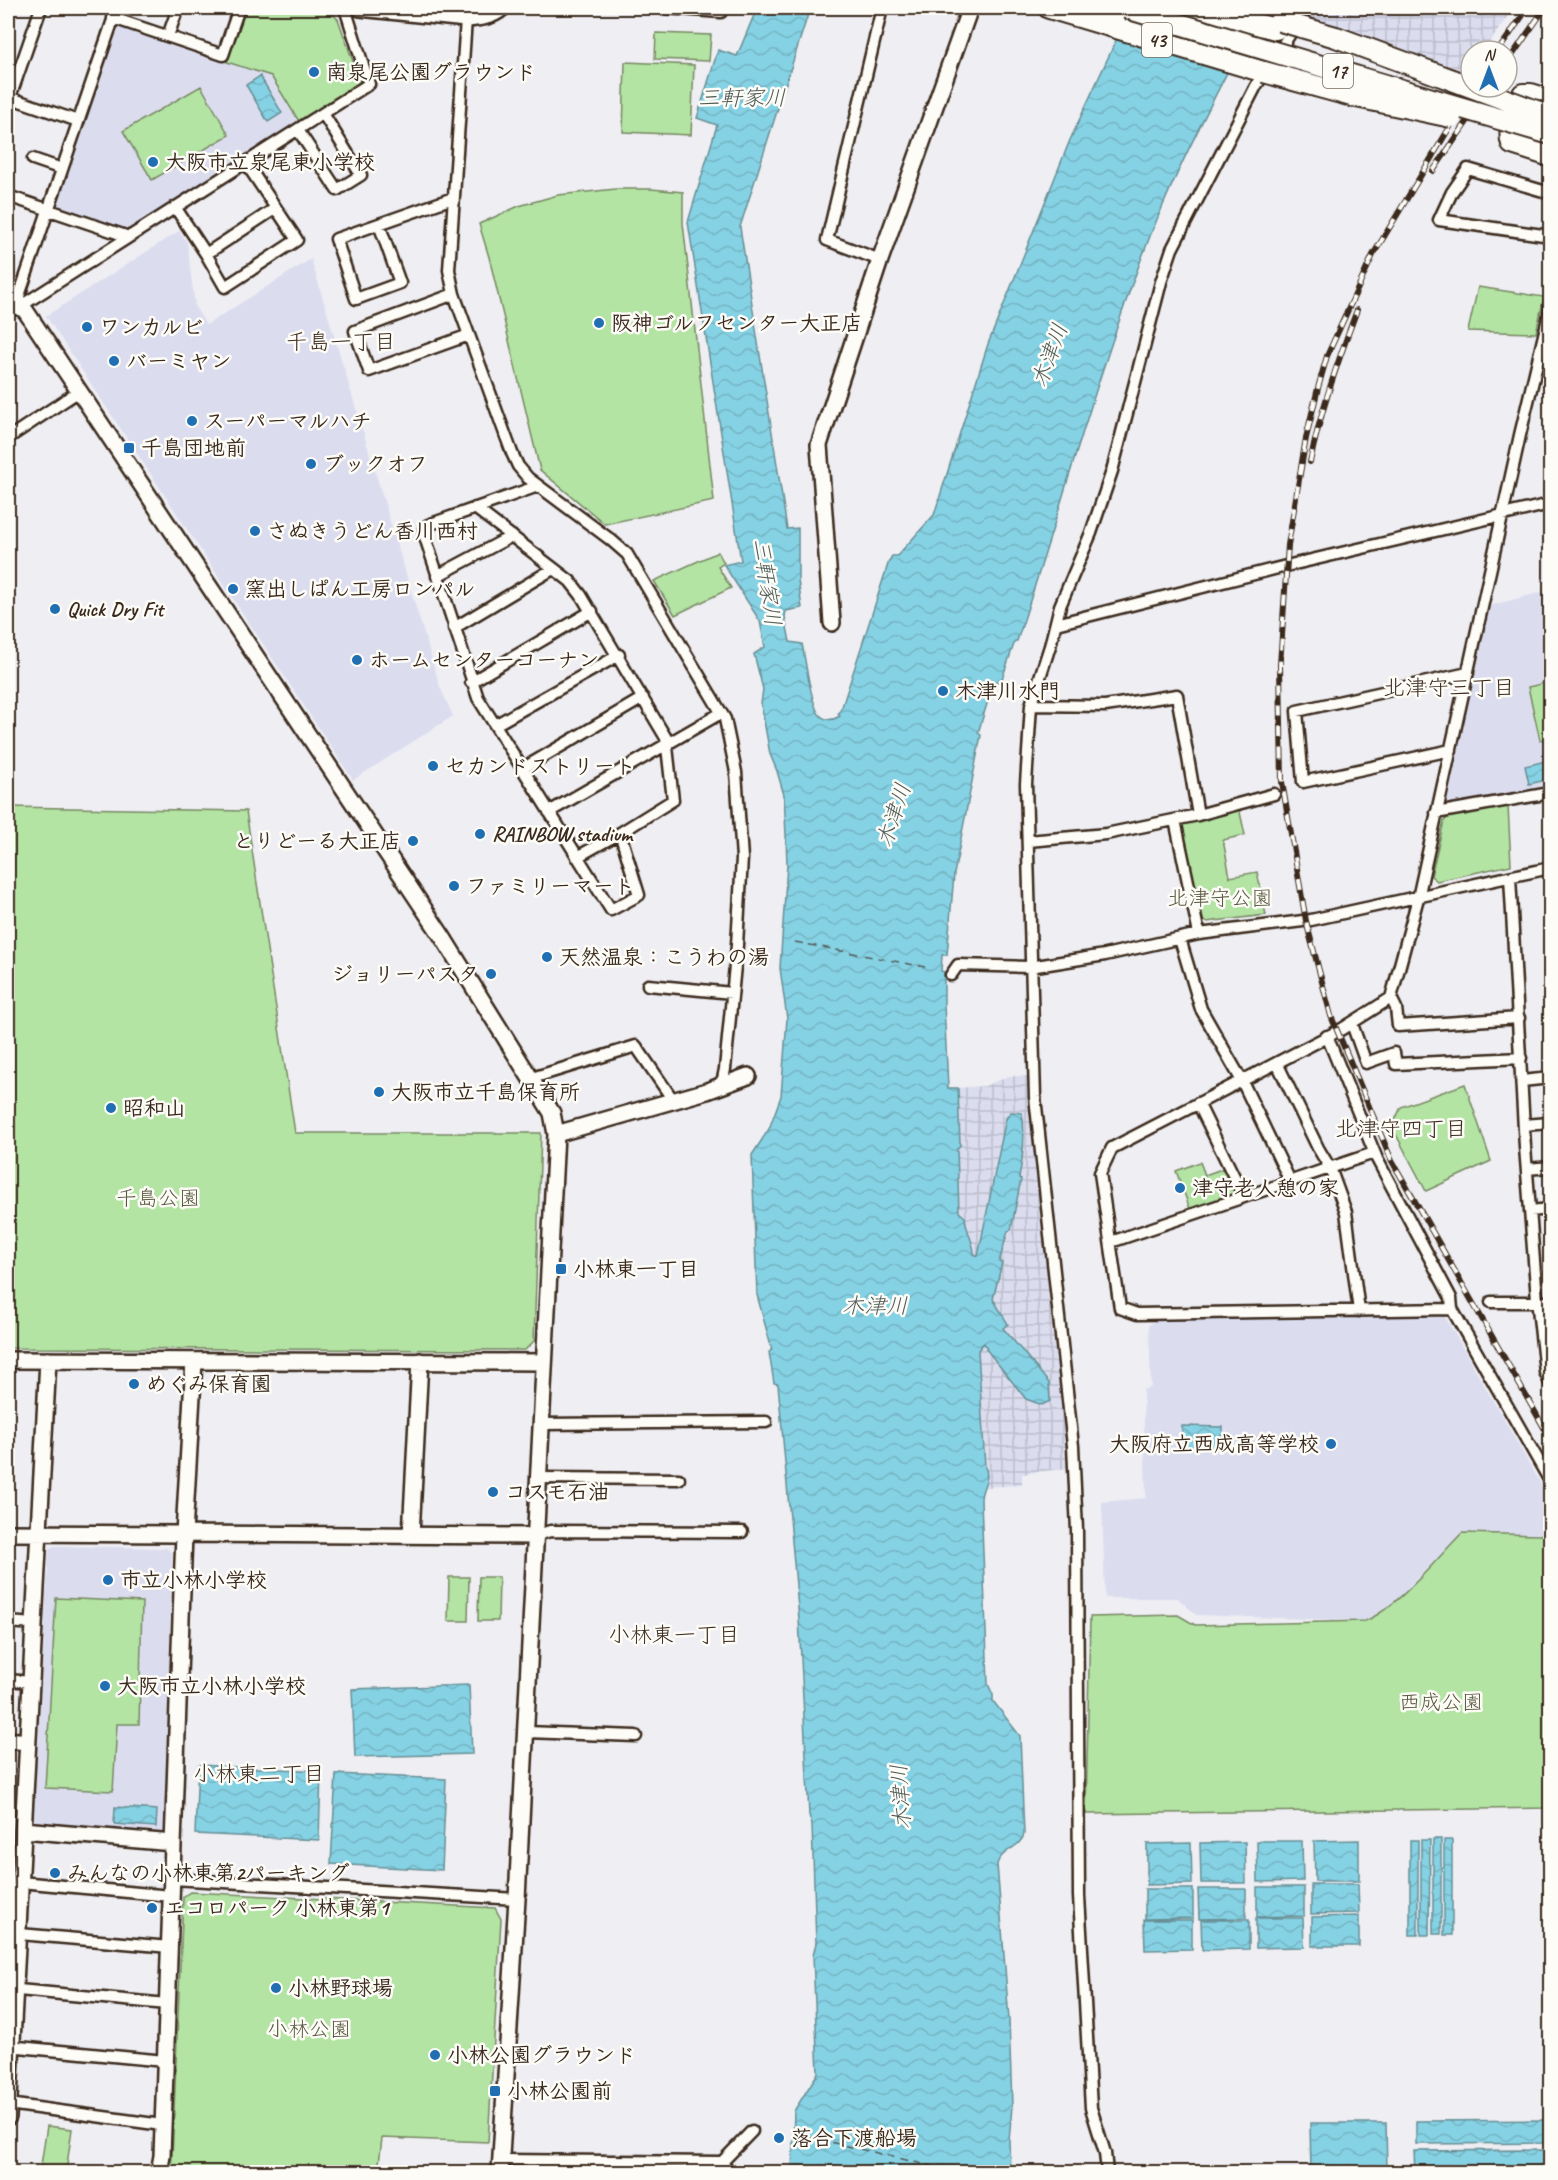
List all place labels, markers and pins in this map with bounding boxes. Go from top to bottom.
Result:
place label: 南泉尾公園グラウンド [326,59,536,85]
marker: 南泉尾公園グラウンド [307,65,321,79]
place label: 大阪市立泉尾東小学校 [165,149,375,175]
marker: 大阪市立泉尾東小学校 [146,155,160,169]
place label: 阪神ゴルフセンター大正店 [611,310,862,336]
place label: ワンカルビ [99,314,204,340]
marker: 阪神ゴルフセンター大正店 [592,316,606,330]
marker: ワンカルビ [80,320,94,334]
place label: バーミヤン [126,348,231,374]
marker: バーミヤン [107,354,121,368]
place label: スーパーマルハチ [204,408,372,434]
marker: スーパーマルハチ [185,414,199,428]
place label: 千島団地前 [141,435,246,461]
marker: 千島団地前 [122,441,136,455]
place label: ブックオフ [323,451,428,477]
marker: ブックオフ [304,457,318,471]
place label: さぬきうどん香川西村 [267,518,478,544]
marker: さぬきうどん香川西村 [248,524,262,538]
place label: 窯出しぱん工房ロンパル [245,576,475,602]
marker: 窯出しぱん工房ロンパル [226,582,240,596]
place label: Quick Dry Fit [67,596,166,622]
marker: Quick Dry Fit [48,602,62,616]
place label: ホームセンターコーナン [369,647,599,673]
marker: ホームセンターコーナン [350,653,364,667]
place label: 木津川水門 [955,678,1060,704]
marker: 木津川水門 [936,684,950,698]
place label: セカンドストリート [445,753,636,779]
marker: セカンドストリート [426,759,440,773]
place label: RAINBOW stadium [492,821,634,847]
marker: RAINBOW stadium [473,827,487,841]
place label: とりどーる大正店 [233,828,401,854]
marker: とりどーる大正店 [406,834,420,848]
place label: ファミリーマート [466,873,635,899]
marker: ファミリーマート [447,879,461,893]
place label: 天然温泉：こうわの湯 [559,944,769,970]
marker: 天然温泉：こうわの湯 [540,950,554,964]
place label: ジョリーパスタ [332,961,479,987]
marker: ジョリーパスタ [484,967,498,981]
place label: 大阪市立千島保育所 [391,1079,580,1105]
marker: 大阪市立千島保育所 [372,1085,386,1099]
place label: 昭和山 [123,1095,186,1121]
marker: 昭和山 [104,1101,118,1115]
place label: 津守老人憩の家 [1192,1175,1339,1201]
marker: 津守老人憩の家 [1173,1181,1187,1195]
place label: 小林東一丁目 [573,1256,699,1282]
marker: 小林東一丁目 [554,1262,568,1276]
place label: めぐみ保育園 [146,1371,272,1397]
marker: めぐみ保育園 [127,1377,141,1391]
place label: 大阪府立西成高等学校 [1109,1431,1319,1457]
marker: 大阪府立西成高等学校 [1324,1437,1338,1451]
place label: コスモ石油 [505,1479,609,1505]
marker: コスモ石油 [486,1485,500,1499]
place label: 市立小林小学校 [120,1567,267,1593]
marker: 市立小林小学校 [101,1573,115,1587]
place label: 大阪市立小林小学校 [117,1673,306,1699]
marker: 大阪市立小林小学校 [98,1679,112,1693]
place label: みんなの小林東第2パーキング [67,1860,349,1886]
marker: みんなの小林東第2パーキング [48,1866,62,1880]
place label: エコロパーク 小林東第1 [164,1895,391,1921]
marker: エコロパーク 小林東第1 [145,1901,159,1915]
place label: 小林野球場 [288,1975,393,2001]
marker: 小林野球場 [269,1981,283,1995]
place label: 小林公園グラウンド [447,2042,636,2068]
marker: 小林公園グラウンド [428,2048,442,2062]
place label: 小林公園前 [507,2078,612,2104]
marker: 小林公園前 [488,2084,502,2098]
place label: 落合下渡船場 [791,2125,917,2151]
marker: 落合下渡船場 [772,2131,786,2145]

